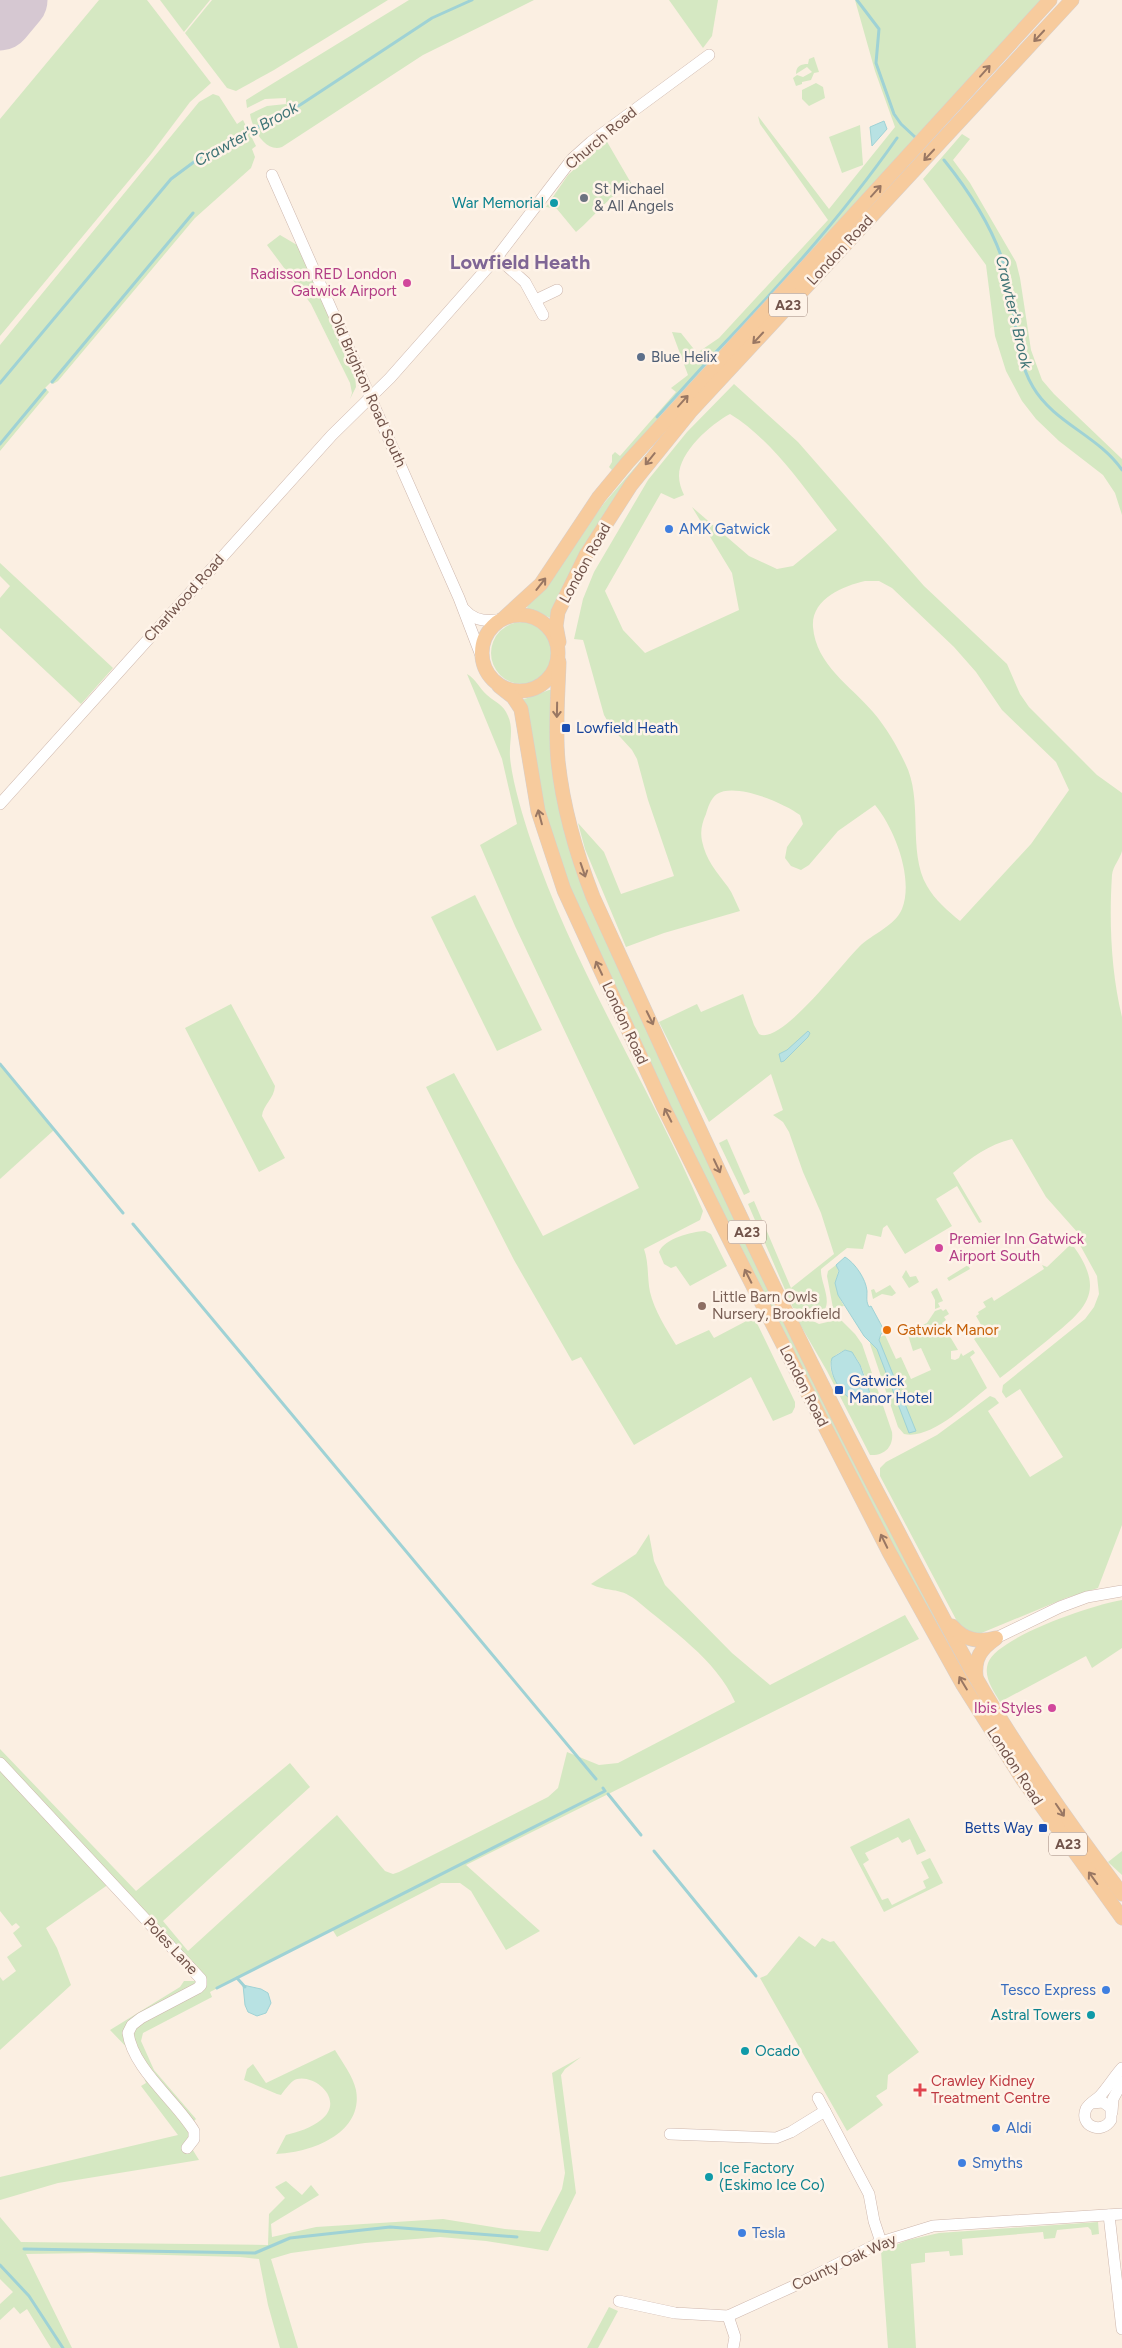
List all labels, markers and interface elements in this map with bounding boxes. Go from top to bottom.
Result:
one-way arrow [1033,29,1045,42]
one-way arrow [979,65,991,77]
water label: Crawter's Brook [191,97,302,170]
street label: Church Road [562,103,640,173]
one-way arrow [923,148,934,161]
place label: St Michael & All Angels [594,180,674,215]
one-way arrow [870,185,882,197]
marker: St Michael & All Angels [578,192,590,204]
place label: War Memorial [452,194,544,212]
marker: War Memorial [548,197,560,209]
street label: London Road [803,211,877,289]
district label: Lowfield Heath [450,250,590,274]
water label: Crawter's Brook [992,254,1037,372]
place label: Radisson RED London Gatwick Airport [250,265,397,300]
marker: Radisson RED London Gatwick Airport [401,277,413,289]
road number: A23 [769,294,807,316]
street label: Old Brighton Road South [326,310,410,470]
one-way arrow [752,331,764,344]
place label: Blue Helix [651,348,717,366]
marker: Blue Helix [635,351,647,363]
one-way arrow [677,394,689,407]
one-way arrow [645,452,656,465]
street label: London Road [556,520,614,606]
place label: AMK Gatwick [679,520,771,538]
marker: AMK Gatwick [663,523,675,535]
street label: Charlwood Road [140,551,228,645]
one-way arrow [535,578,546,591]
one-way arrow [552,702,562,718]
place label: Lowfield Heath [576,719,678,737]
marker: Lowfield Heath [560,722,572,734]
one-way arrow [534,810,544,826]
one-way arrow [579,861,588,877]
one-way arrow [594,961,604,976]
street label: London Road [598,979,652,1067]
one-way arrow [645,1010,655,1025]
one-way arrow [663,1108,673,1123]
one-way arrow [712,1158,722,1173]
road number: A23 [728,1220,766,1244]
place label: Premier Inn Gatwick Airport South [949,1230,1085,1265]
marker: Premier Inn Gatwick Airport South [933,1242,945,1254]
one-way arrow [743,1269,753,1284]
place label: Little Barn Owls Nursery, Brookfield [712,1288,841,1323]
marker: Little Barn Owls Nursery, Brookfield [696,1300,708,1312]
place label: Gatwick Manor [897,1321,999,1339]
marker: Gatwick Manor [881,1324,893,1336]
street label: London Road [776,1342,832,1430]
place label: Gatwick Manor Hotel [849,1372,932,1407]
marker: Gatwick Manor Hotel [833,1384,845,1396]
one-way arrow [879,1534,888,1549]
one-way arrow [957,1677,967,1691]
place label: Ibis Styles [974,1699,1042,1717]
marker: Ibis Styles [1046,1702,1058,1714]
street label: London Road [983,1724,1047,1808]
one-way arrow [1055,1803,1065,1817]
place label: Betts Way [964,1819,1033,1837]
marker: Betts Way [1037,1822,1049,1834]
road number: A23 [1049,1832,1087,1856]
one-way arrow [1088,1871,1098,1885]
street label: Poles Lane [140,1914,202,1978]
place label: Tesco Express [1001,1981,1096,1999]
marker: Tesco Express [1100,1984,1112,1996]
place label: Astral Towers [991,2006,1081,2024]
marker: Astral Towers [1085,2009,1097,2021]
place label: Ocado [755,2042,800,2060]
marker: Ocado [739,2045,751,2057]
place label: Crawley Kidney Treatment Centre [931,2072,1050,2107]
marker: Crawley Kidney Treatment Centre [913,2083,927,2097]
place label: Aldi [1006,2119,1032,2137]
marker: Aldi [990,2122,1002,2134]
place label: Smyths [972,2154,1023,2172]
marker: Smyths [956,2157,968,2169]
place label: Ice Factory (Eskimo Ice Co) [719,2159,825,2194]
marker: Ice Factory (Eskimo Ice Co) [703,2171,715,2183]
place label: Tesla [752,2224,786,2242]
marker: Tesla [736,2227,748,2239]
street label: County Oak Way [789,2230,899,2294]

